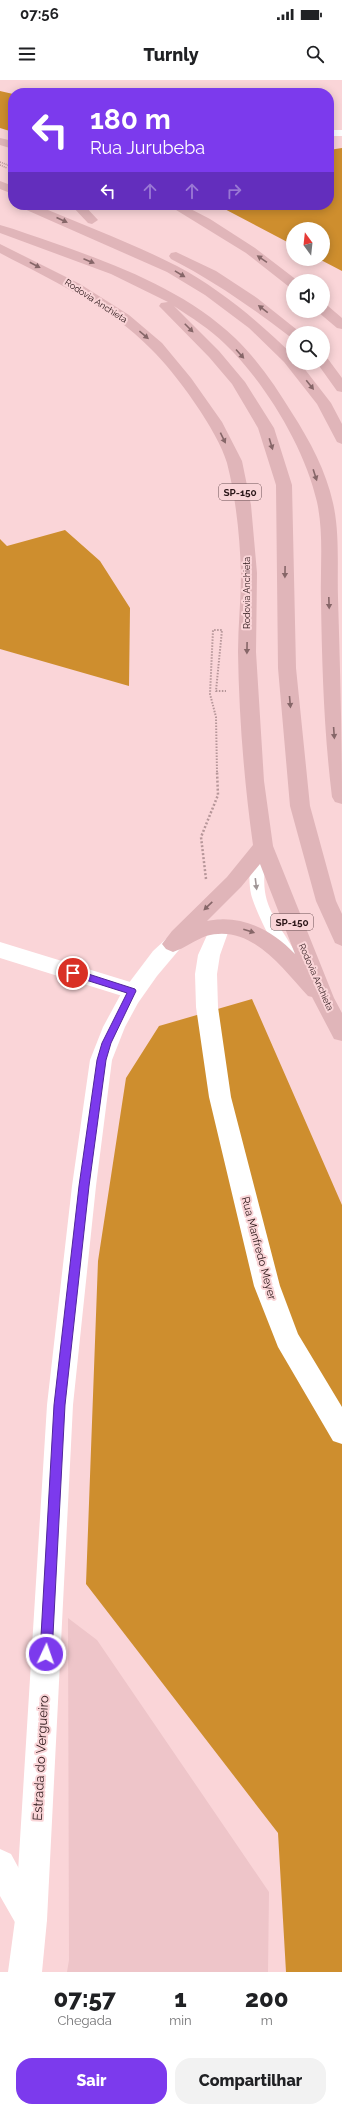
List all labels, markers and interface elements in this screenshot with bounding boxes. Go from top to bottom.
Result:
text: 07:56 [20,5,59,23]
icon: menu [16,43,38,65]
icon: search [304,43,326,65]
text: Turnly [143,44,199,65]
text: 180 m [90,103,171,136]
icon: left [24,104,76,156]
text: Rua Jurubeba [90,137,205,158]
icon: left [97,180,119,202]
icon: ahead [139,180,161,202]
icon: ahead [181,180,203,202]
icon: right [223,180,245,202]
one-way arrow [57,217,68,223]
north arrow [286,222,330,266]
map controls [286,222,330,370]
one-way arrow [257,255,267,263]
one-way arrow [84,258,96,264]
one-way arrow [29,262,41,268]
one-way arrow [174,271,186,278]
button: sound [286,274,330,318]
street label: Rodovia Anchieta [63,277,129,325]
one-way arrow [257,305,268,313]
one-way arrow [184,323,194,333]
button: search [286,326,330,370]
one-way arrow [139,330,150,339]
one-way arrow [235,349,244,358]
one-way arrow [306,380,314,391]
one-way arrow [219,432,226,443]
one-way arrow [268,438,274,450]
one-way arrow [313,469,319,481]
road number: SP-150 [219,484,261,500]
street label: Rodovia Anchieta [242,557,252,629]
one-way arrow [282,566,288,579]
one-way arrow [326,597,332,610]
one-way arrow [244,642,250,655]
one-way arrow [286,696,293,708]
one-way arrow [331,727,338,739]
one-way arrow [253,878,259,890]
one-way arrow [203,901,213,911]
road number: SP-150 [271,914,313,930]
one-way arrow [244,928,256,934]
street label: Rodovia Anchieta [297,942,335,1012]
pin [56,956,90,990]
icon: arrive [62,962,84,984]
street label: Rua Manfredo Meyer [238,1195,279,1301]
position arrow [25,1633,67,1675]
street label: Estrada do Vergueiro [30,1695,51,1821]
text: 07:57 [53,1984,116,2013]
text: 1 [174,1984,187,2013]
text: 200 [245,1984,289,2013]
text: Chegada [57,2013,112,2028]
text: min [169,2013,192,2028]
text: m [261,2013,273,2028]
button: Sair [16,2058,167,2104]
button: Compartilhar [175,2058,326,2104]

